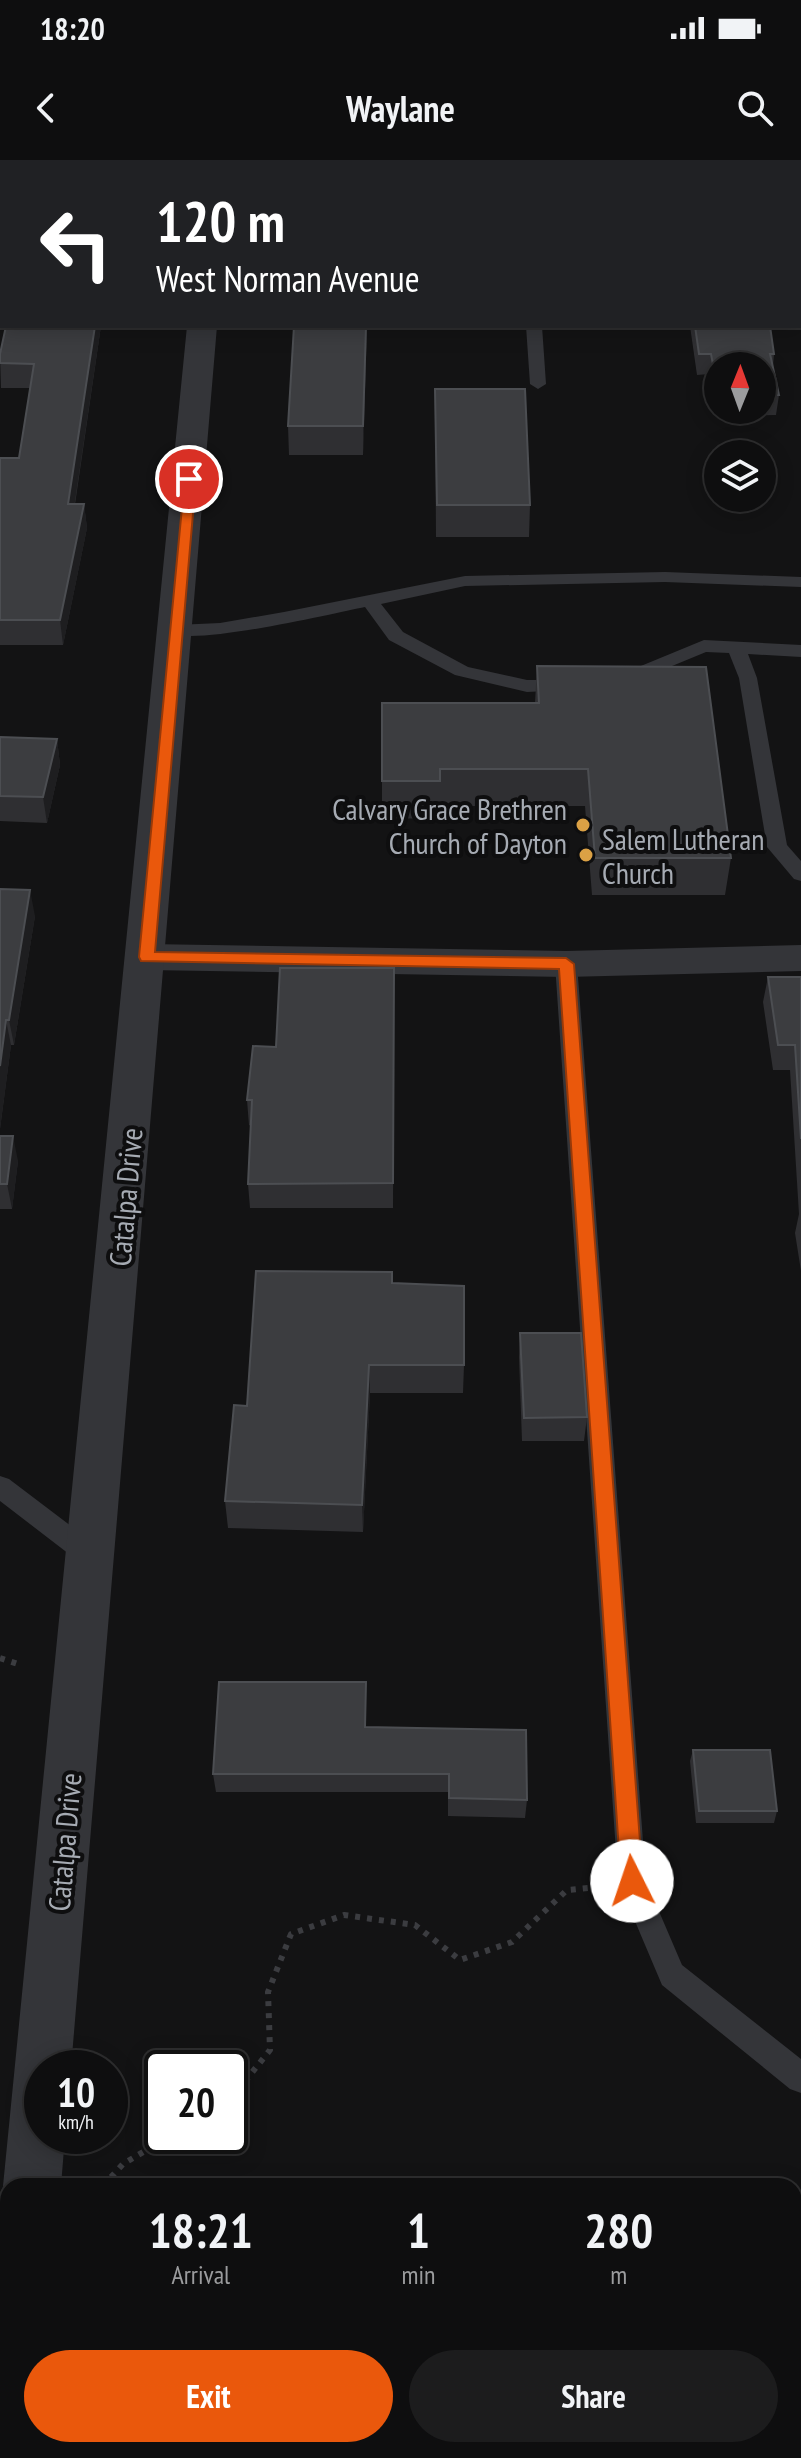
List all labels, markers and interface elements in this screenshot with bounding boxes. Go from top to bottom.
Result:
text: 18:20 [40,9,105,48]
text: Waylane [346,85,455,132]
icon: back [24,86,68,130]
icon: search [733,86,777,130]
text: 120 m [156,185,285,257]
icon: left [24,192,128,296]
text: West Norman Avenue [156,255,420,302]
north arrow [704,352,776,424]
map controls [704,352,776,512]
button: layers [704,440,776,512]
pin [155,445,223,513]
icon: arrive [167,457,211,501]
place label: Calvary Grace Brethren Church of Dayton [332,789,567,862]
marker: Calvary Grace Brethren Church of Dayton [574,816,592,834]
place label: Salem Lutheran Church [602,819,764,892]
marker: Salem Lutheran Church [577,846,595,864]
street label: Catalpa Drive [100,1126,150,1268]
street label: Catalpa Drive [39,1771,89,1913]
position arrow [590,1839,674,1923]
speed limit sign: 20 [144,2050,248,2154]
text: 10 [57,2066,95,2118]
text: km/h [58,2109,94,2135]
text: 18:21 [149,2199,253,2261]
text: 1 [407,2199,430,2261]
text: 280 [584,2199,653,2261]
text: Arrival [171,2258,230,2291]
text: min [401,2258,435,2291]
text: m [610,2258,627,2291]
button: Exit [24,2350,393,2442]
button: Share [409,2350,778,2442]

